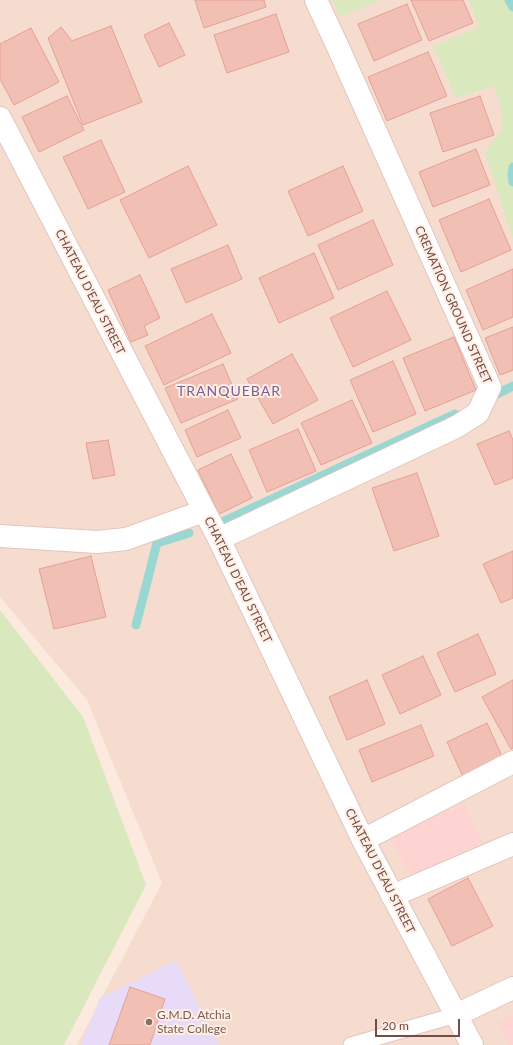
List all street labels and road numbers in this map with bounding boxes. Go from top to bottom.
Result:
street label: CREMATION GROUND STREET [412,224,494,386]
street label: CHATEAU D'EAU STREET [52,227,128,357]
street label: CHATEAU D'EAU STREET [201,515,275,645]
street label: CHATEAU D'EAU STREET [342,806,418,936]

